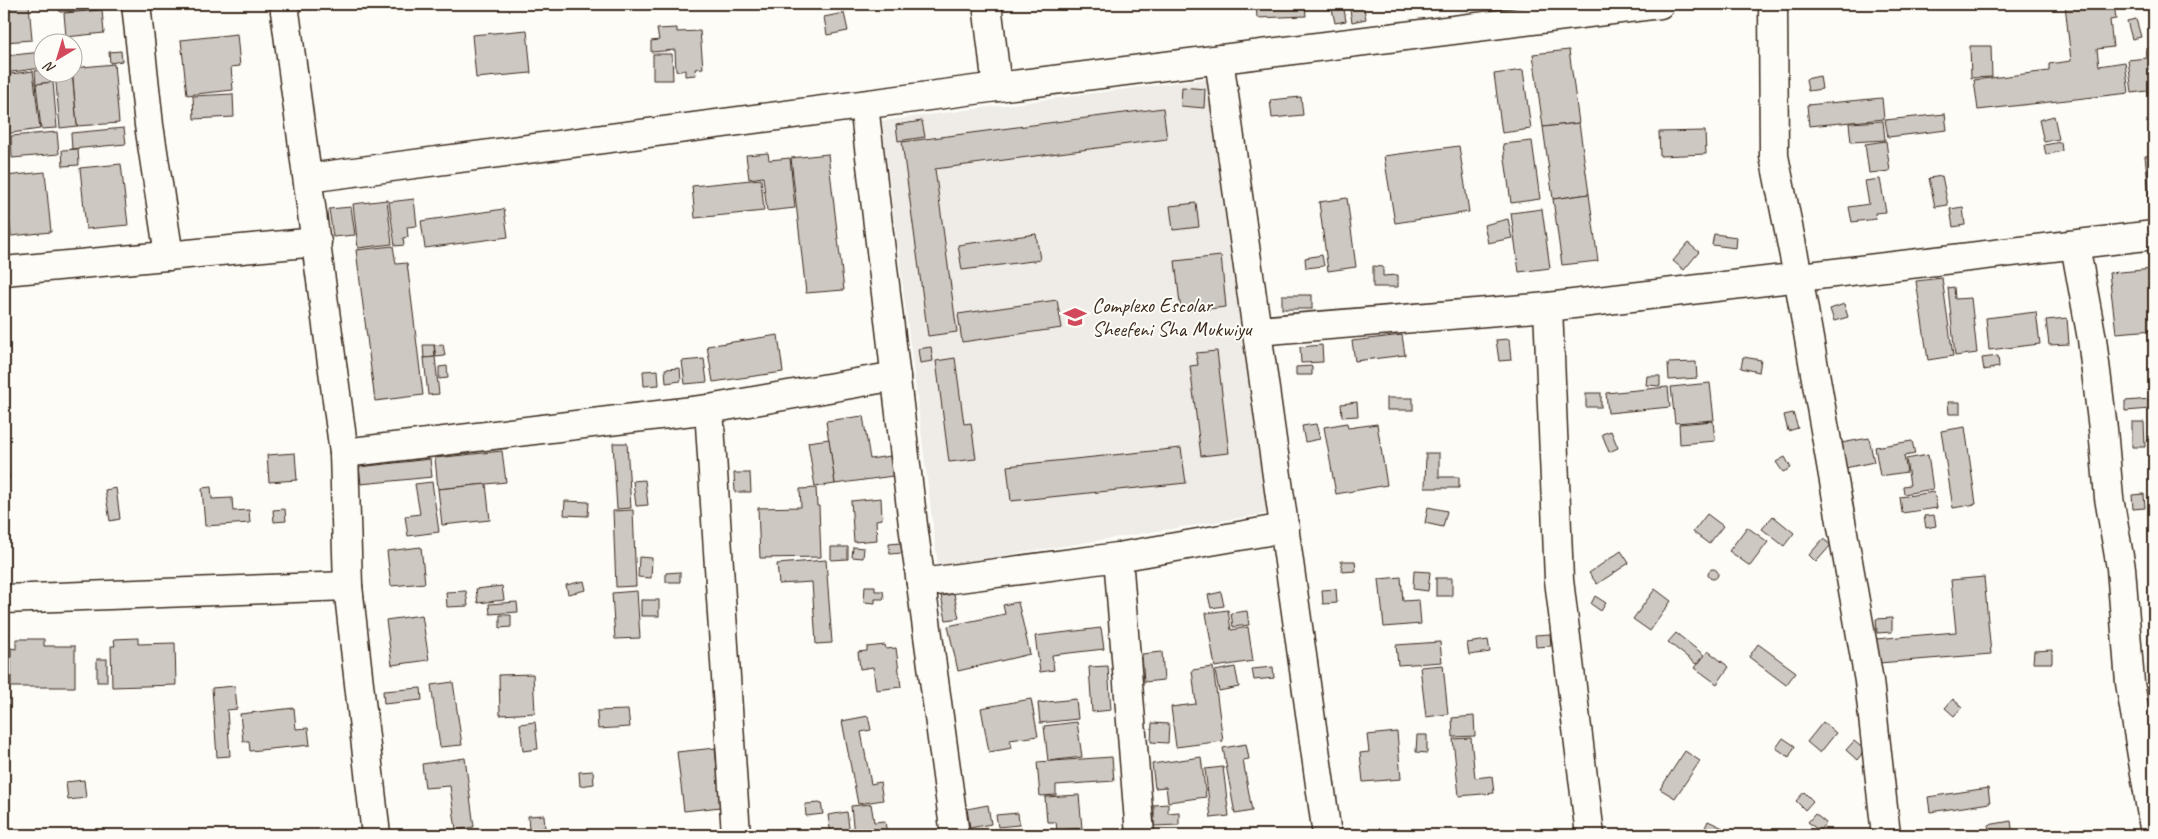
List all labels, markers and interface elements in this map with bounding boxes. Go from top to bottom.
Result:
north arrow [32,32,82,82]
text: N [40,57,59,77]
place label: Complexo Escolar Sheefeni Sha Mukwiyu [1092,292,1253,342]
school or university icon: Complexo Escolar Sheefeni Sha Mukwiyu [1062,304,1088,330]

